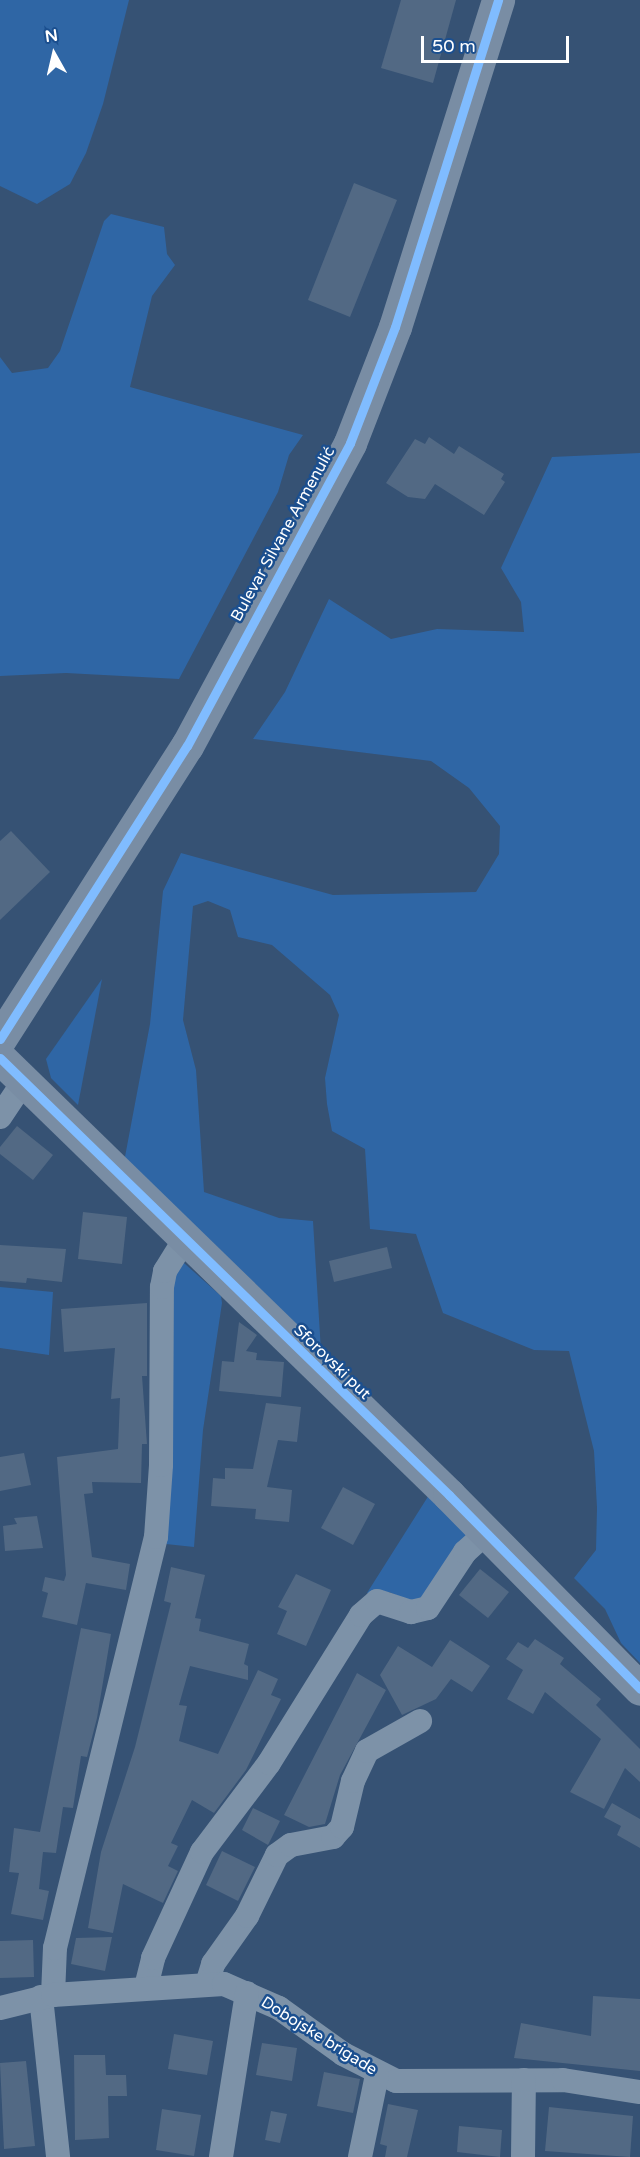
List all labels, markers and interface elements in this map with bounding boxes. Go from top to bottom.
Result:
north arrow [24,24,84,84]
scale bar [424,24,572,62]
text: N [44,25,59,47]
text: 50 m [432,35,476,57]
street label: Bulevar Silvane Armenulić [227,443,339,625]
street label: Sforovski put [290,1321,374,1403]
street label: Dobojske brigade [257,1993,381,2079]

